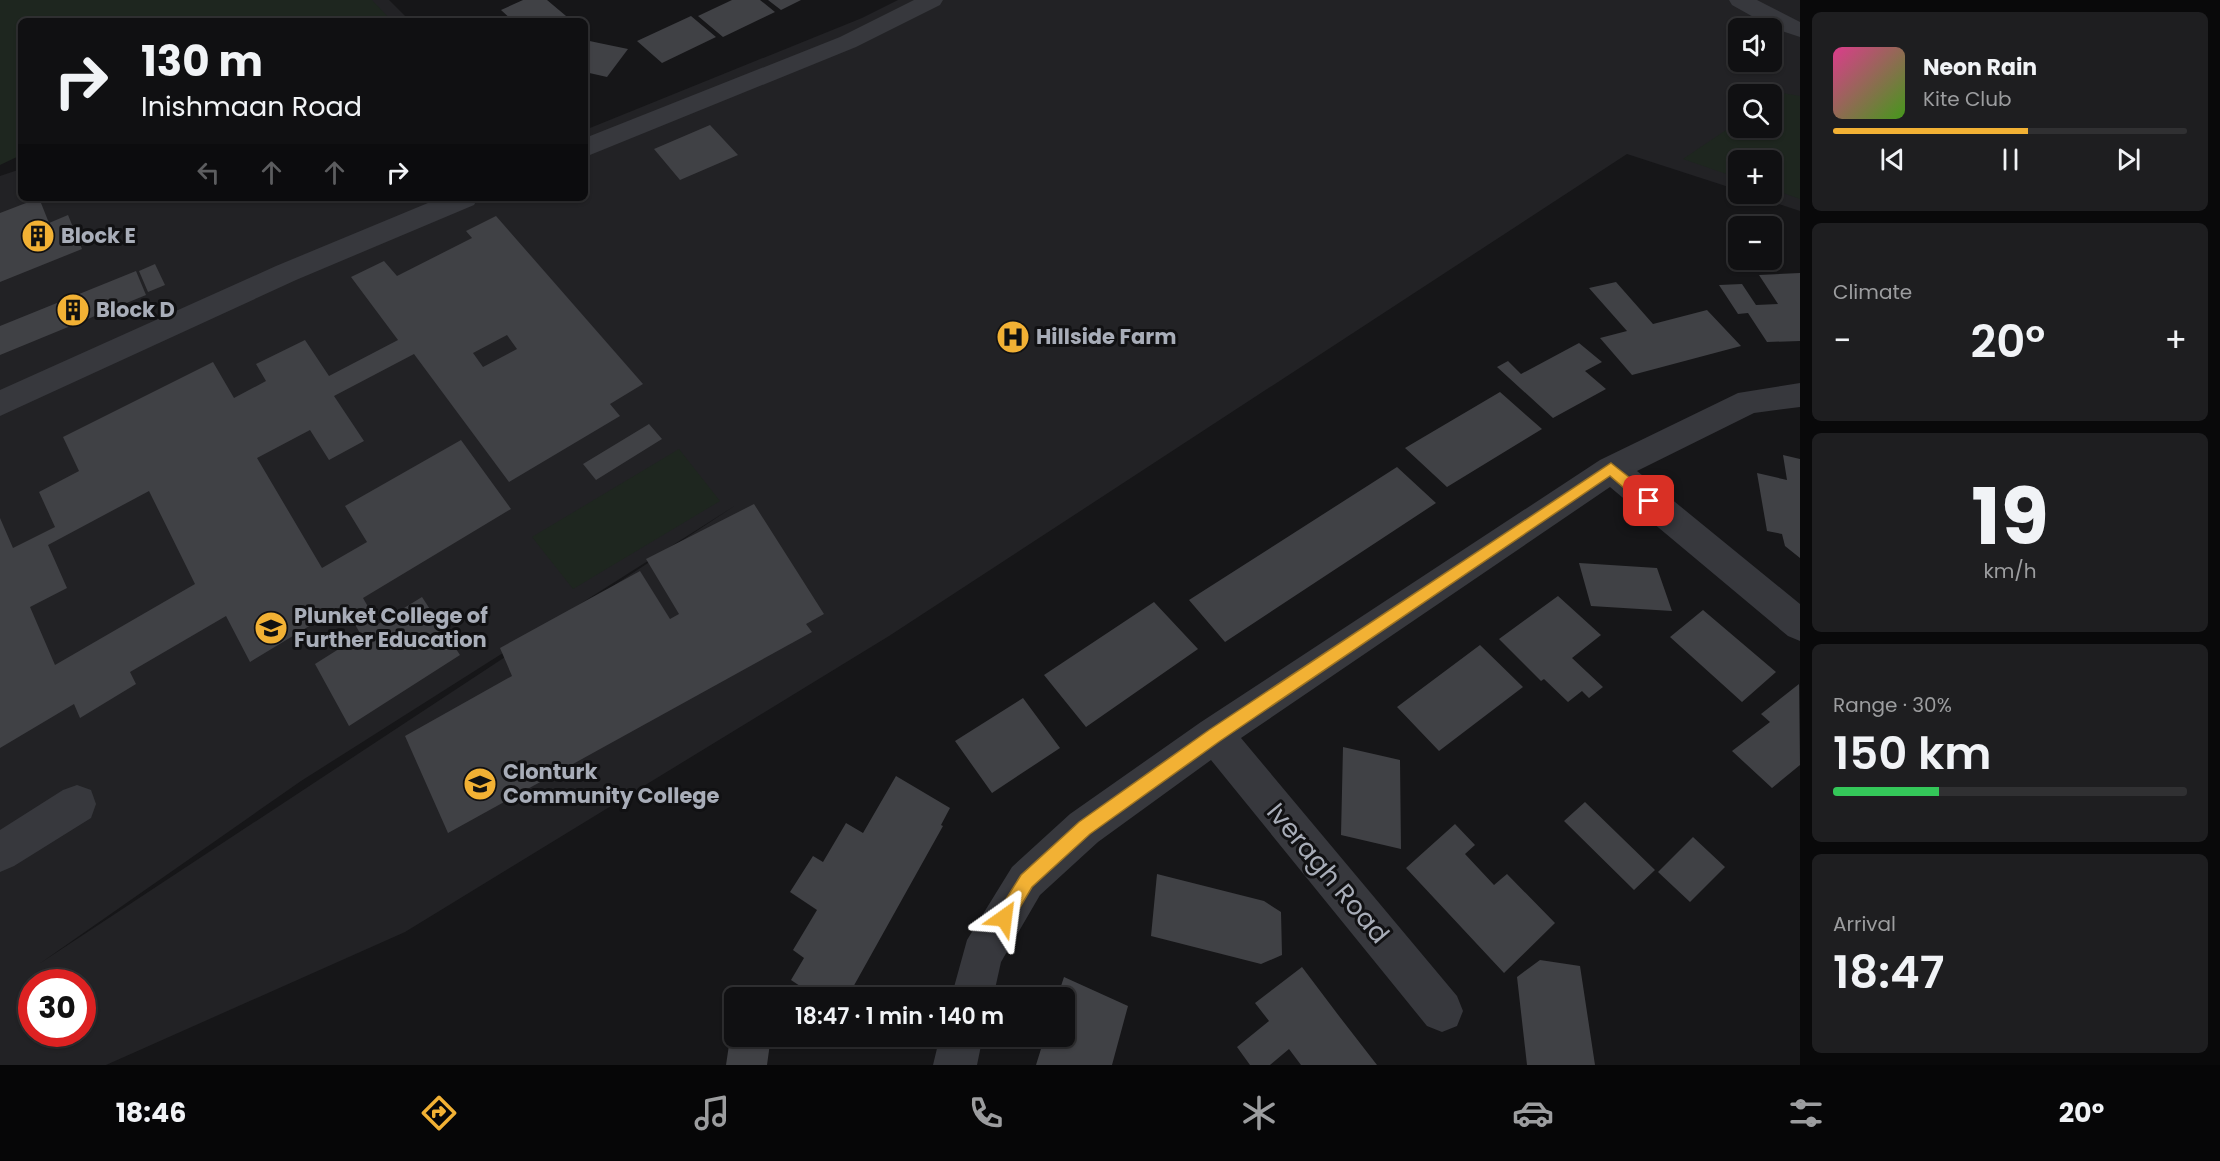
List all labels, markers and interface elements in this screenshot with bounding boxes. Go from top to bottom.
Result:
map controls [1728,18,1782,270]
button: sound [1728,18,1782,72]
text: 130 m [141,32,263,91]
icon: right [42,42,120,120]
text: Neon Rain [1923,52,2037,83]
button: search [1728,84,1782,138]
text: Kite Club [1923,85,2012,113]
text: Inishmaan Road [141,88,362,125]
icon: previous [1876,143,1909,176]
icon: pause [1994,143,2027,176]
icon: next [2112,143,2145,176]
button: + [1728,150,1782,204]
icon: left [192,156,225,189]
icon: ahead [255,156,288,189]
icon: ahead [318,156,351,189]
icon: right [381,156,414,189]
button: − [1728,216,1782,270]
building icon: Block E [20,218,56,254]
place label: Block E [61,221,136,250]
text: Climate [1833,278,1912,306]
building icon: Block D [55,292,91,328]
place label: Block D [96,295,175,324]
text: 20° [1970,310,2045,373]
text: − [1833,317,1851,364]
text: + [2164,317,2187,364]
hospital icon: Hillside Farm [995,319,1031,355]
place label: Hillside Farm [1036,322,1176,351]
text: 19 [1971,462,2049,571]
pin [1623,475,1674,526]
icon: arrive [1632,484,1665,517]
text: km/h [1983,557,2037,585]
place label: Plunket College of Further Education [294,601,488,654]
school or university icon: Plunket College of Further Education [253,610,289,646]
text: Range · 30% [1833,691,1952,719]
text: 150 km [1833,722,1992,785]
place label: Clonturk Community College [503,757,720,810]
school or university icon: Clonturk Community College [462,766,498,802]
street label: Iveragh Road [1259,795,1397,951]
position arrow [972,886,1036,950]
text: Arrival [1833,910,1896,938]
text: 18:47 [1833,941,1944,1004]
speed limit sign: 30 [18,969,96,1047]
text: 18:47 · 1 min · 140 m [795,1001,1004,1032]
icon: directions [418,1092,460,1134]
icon: music [691,1092,733,1134]
icon: phone [965,1092,1007,1134]
icon: climate [1238,1092,1280,1134]
icon: car [1512,1092,1554,1134]
icon: filters [1785,1092,1827,1134]
text: 18:46 [116,1094,187,1131]
text: 20° [2059,1094,2104,1131]

